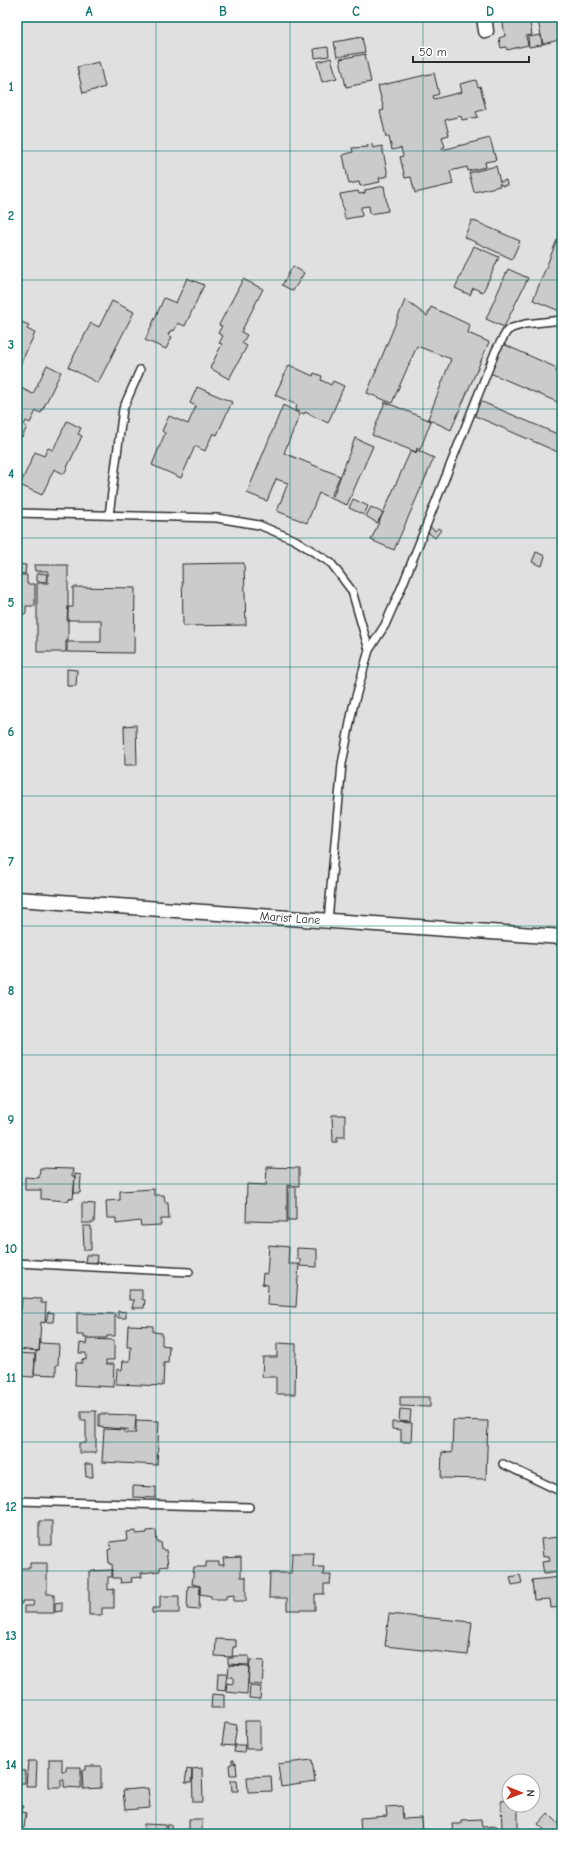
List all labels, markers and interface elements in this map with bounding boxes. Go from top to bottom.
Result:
text: A [85,4,93,19]
text: B [219,4,227,19]
text: C [352,4,360,19]
text: D [486,4,494,19]
scale bar [413,38,529,64]
text: 50 m [419,45,447,59]
text: 1 [8,79,14,94]
text: 2 [8,208,14,223]
text: 3 [8,337,14,352]
text: 4 [8,466,14,481]
text: 5 [8,595,15,610]
text: 6 [8,724,15,739]
text: 7 [8,854,14,869]
street label: Marist Lane [259,909,321,927]
text: 8 [8,983,14,998]
text: 9 [8,1112,15,1127]
text: 10 [5,1241,17,1256]
text: 11 [6,1370,16,1385]
text: 12 [5,1499,17,1514]
text: 13 [5,1628,17,1643]
text: 14 [5,1757,17,1772]
north arrow [501,1773,541,1813]
text: N [524,1789,537,1797]

